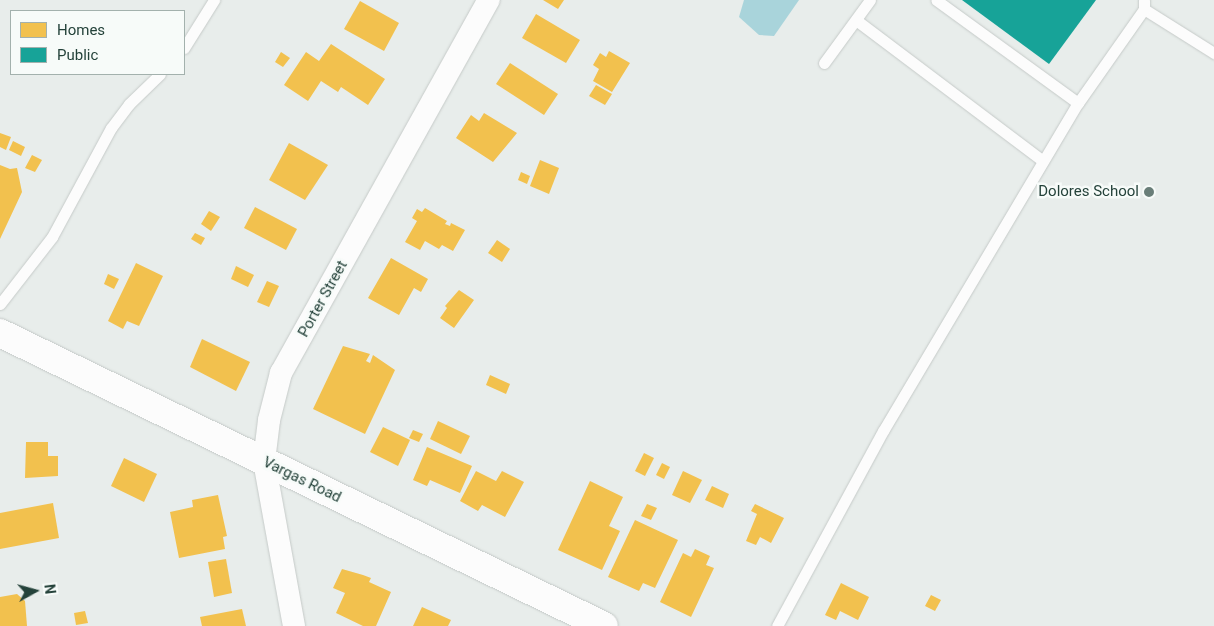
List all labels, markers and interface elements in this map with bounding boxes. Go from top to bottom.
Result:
legend [10,10,185,75]
text: Homes [57,21,105,39]
text: Public [57,46,98,64]
place label: Dolores School [1038,183,1139,201]
marker: Dolores School [1143,186,1155,198]
street label: Porter Street [295,258,351,340]
street label: Vargas Road [260,453,344,507]
north arrow [10,566,60,616]
text: N [41,583,58,595]

